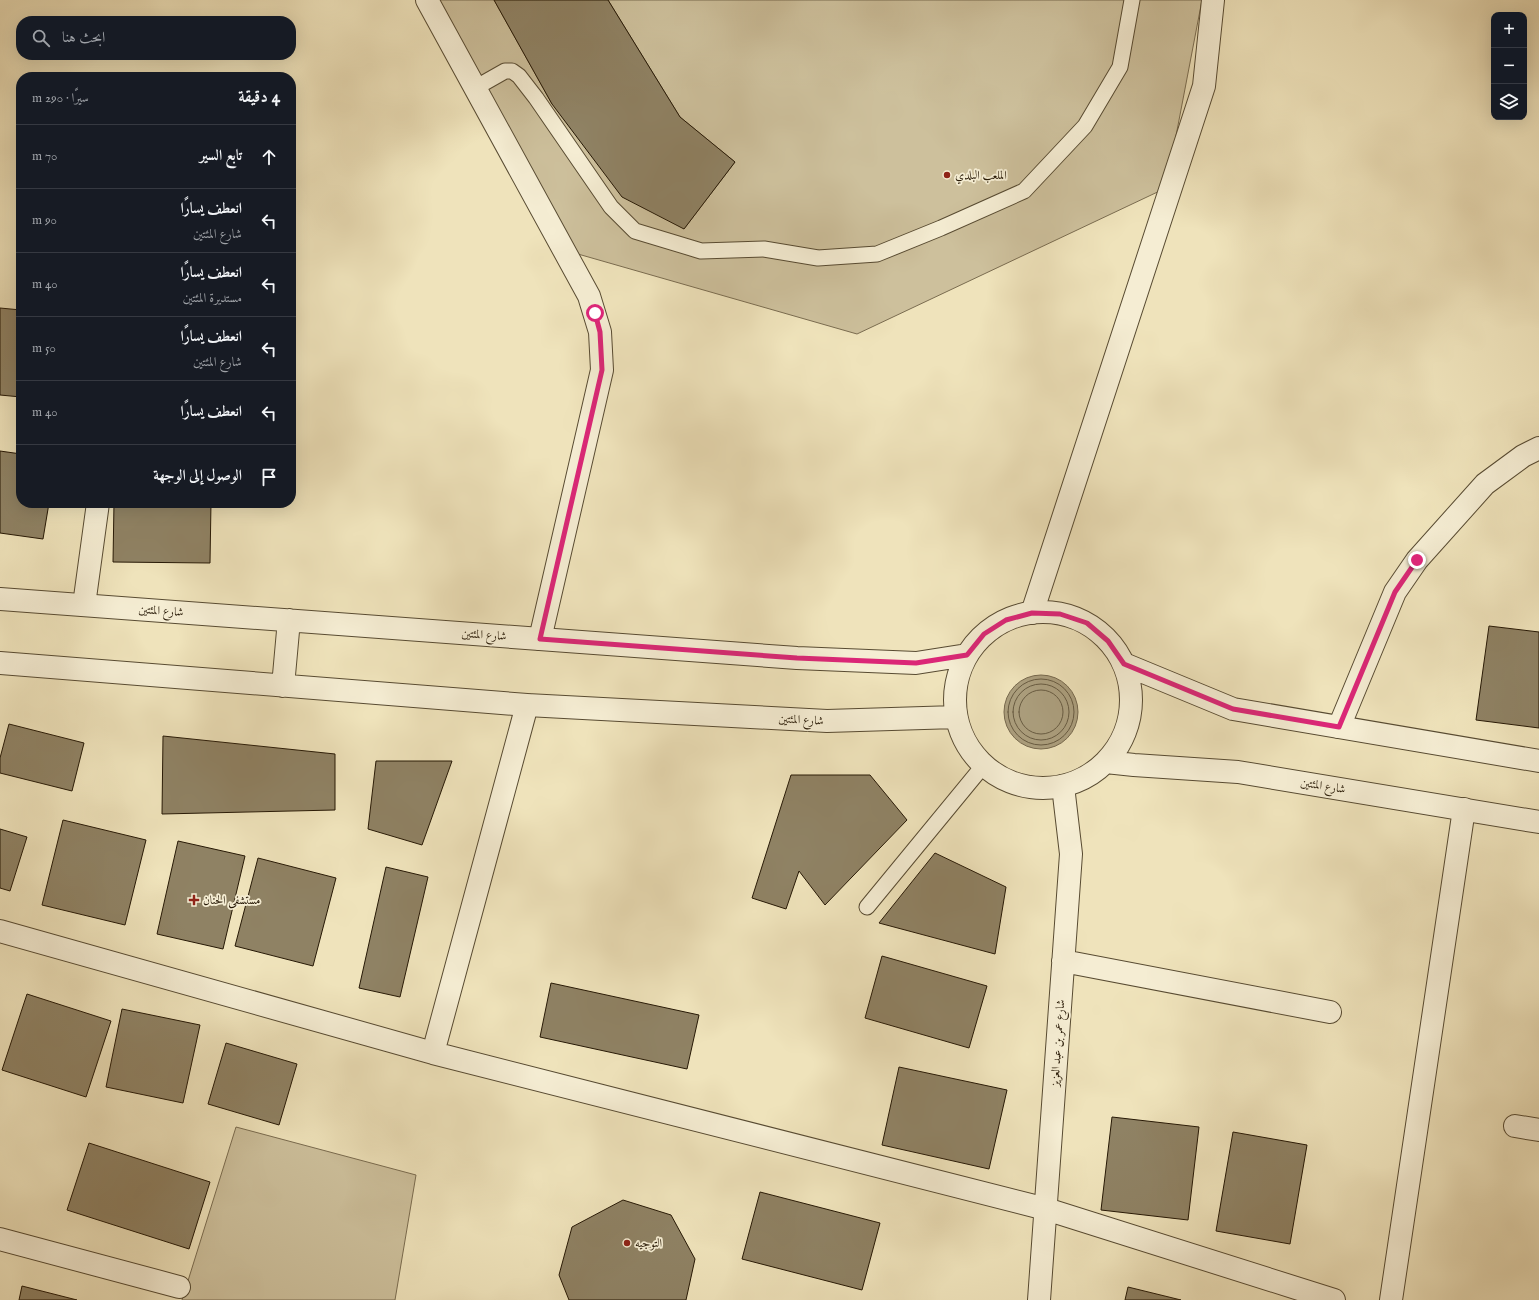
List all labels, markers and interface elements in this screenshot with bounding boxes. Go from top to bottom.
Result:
map controls [1491,12,1527,120]
button: + [1491,12,1527,48]
search box [16,16,296,60]
icon: search [30,27,52,49]
text: ابحث هنا [62,28,105,47]
button: − [1491,48,1527,84]
button: layers [1491,84,1527,120]
text: 4 دقيقة [238,87,280,108]
text: سيرًا · 290 m [32,90,89,107]
text: تابع السير [200,146,242,165]
icon: ahead [258,146,280,168]
text: 70 m [32,148,57,165]
place label: الملعب البلدي [955,168,1007,185]
marker: الملعب البلدي [942,170,952,180]
text: انعطف يسارًا [180,199,242,218]
icon: left [258,210,280,232]
text: 90 m [32,212,57,229]
text: شارع المئتين [193,226,242,243]
text: انعطف يسارًا [180,263,242,282]
icon: left [258,274,280,296]
text: 40 m [32,276,58,293]
text: مستديرة المئتين [183,290,242,307]
route start [586,304,604,322]
text: انعطف يسارًا [180,327,242,346]
icon: left [258,338,280,360]
text: 50 m [32,340,56,357]
text: شارع المئتين [193,354,242,371]
text: انعطف يسارًا [180,402,242,421]
icon: left [258,402,280,424]
text: 40 m [32,404,58,421]
text: الوصول إلى الوجهة [153,466,242,485]
icon: arrive [258,466,280,488]
route end [1408,551,1426,569]
street label: شارع المئتين [138,602,184,623]
street label: شارع المئتين [461,626,507,647]
street label: شارع المئتين [778,711,824,732]
street label: شارع المئتين [1299,775,1347,800]
place label: مستشفى الحنان [203,893,260,909]
marker: مستشفى الحنان [188,894,200,906]
street label: شارع عمر بن عبد العزيز [1047,999,1072,1089]
place label: التوجيه [635,1236,663,1251]
marker: التوجيه [622,1238,632,1248]

